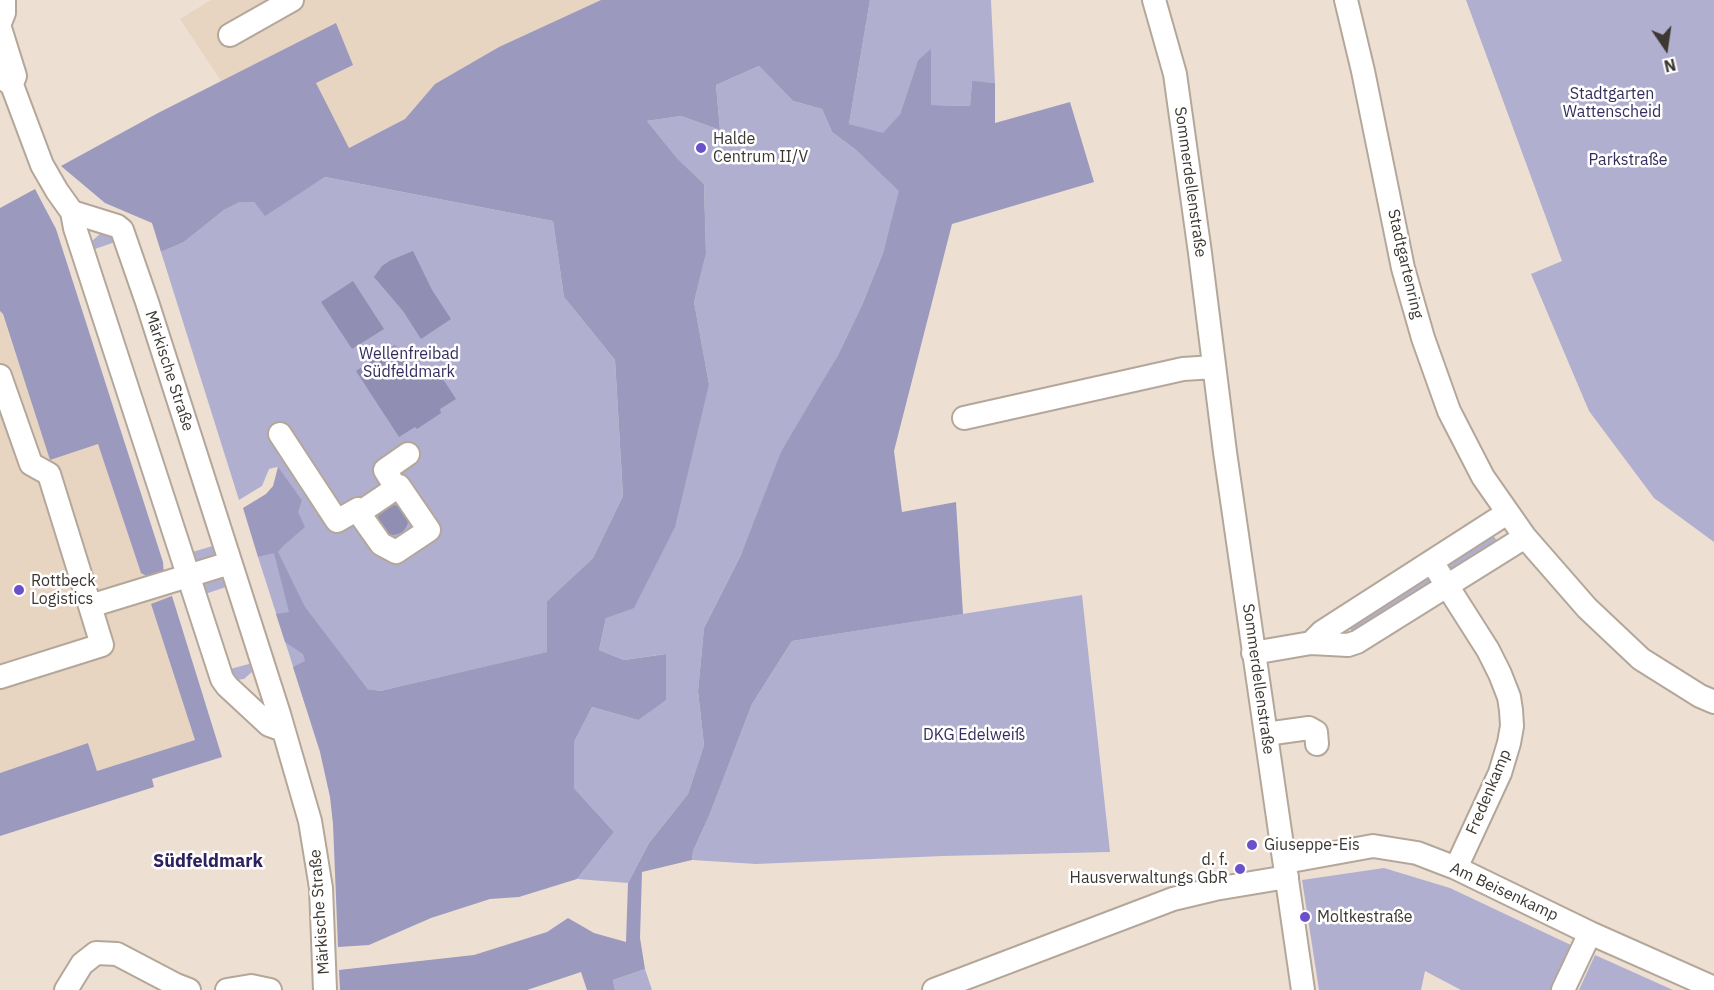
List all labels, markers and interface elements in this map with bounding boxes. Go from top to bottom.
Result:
north arrow [1636,18,1696,78]
text: N [1662,54,1678,77]
park label: Stadtgarten Wattenscheid [1563,84,1661,122]
street label: Sommerdellenstraße [1170,105,1210,259]
place label: Halde Centrum II/V [713,129,808,167]
marker: Halde Centrum II/V [694,141,708,155]
park label: Parkstraße [1589,150,1667,170]
street label: Stadtgartenring [1383,207,1427,321]
street label: Märkische Straße [140,308,198,434]
park label: Wellenfreibad Südfeldmark [359,344,459,382]
place label: Rottbeck Logistics [31,571,96,609]
marker: Rottbeck Logistics [12,583,26,597]
street label: Sommerdellenstraße [1238,602,1278,756]
park label: DKG Edelweiß [923,725,1025,745]
street label: Fredenkamp [1462,747,1516,837]
place label: Giuseppe-Eis [1264,835,1360,855]
marker: Giuseppe-Eis [1245,838,1259,852]
street label: Märkische Straße [306,849,334,975]
place label: d. f. Hausverwaltungs GbR [1070,850,1228,888]
district label: Südfeldmark [153,851,263,873]
street label: Am Beisenkamp [1447,859,1561,925]
marker: d. f. Hausverwaltungs GbR [1233,862,1247,876]
place label: Moltkestraße [1317,907,1412,927]
marker: Moltkestraße [1298,910,1312,924]

